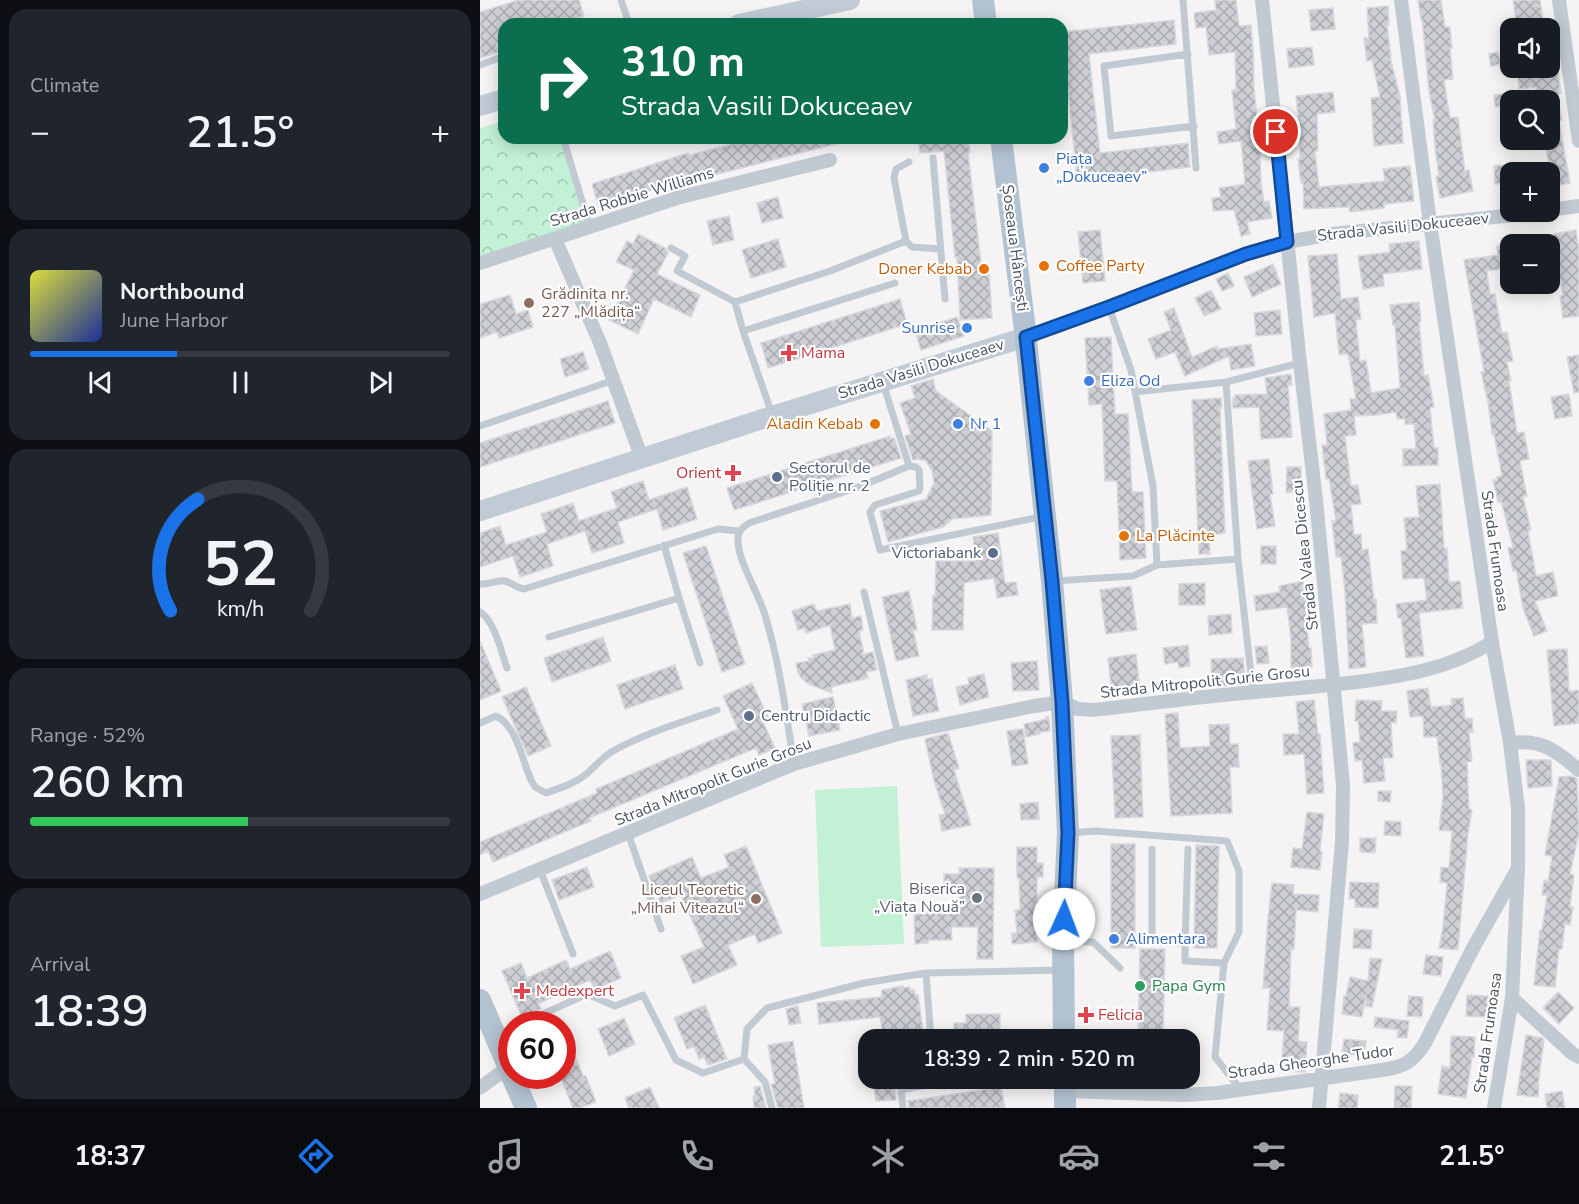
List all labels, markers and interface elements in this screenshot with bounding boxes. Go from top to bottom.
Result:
map controls [1500,18,1560,294]
button: sound [1500,18,1560,78]
text: 310 m [621,34,745,91]
icon: right [522,42,600,120]
text: Climate [30,72,99,99]
text: Strada Vasili Dokuceaev [621,88,912,125]
button: search [1500,90,1560,150]
text: 21.5° [186,102,294,163]
pin [1250,106,1301,157]
text: − [30,110,50,155]
text: + [430,110,450,155]
icon: arrive [1259,115,1292,148]
place label: Piața „Dokuceaev” [1056,148,1147,188]
marker: Piața „Dokuceaev” [1037,161,1051,175]
street label: Strada Robbie Williams [547,162,717,232]
button: + [1500,162,1560,222]
street label: Șoseaua Hâncești [996,183,1034,313]
street label: Strada Vasili Dokuceaev [1316,207,1491,247]
button: − [1500,234,1560,294]
place label: Coffee Party [1056,255,1145,277]
place label: Doner Kebab [878,258,972,280]
marker: Coffee Party [1037,259,1051,273]
marker: Doner Kebab [977,262,991,276]
text: Northbound [120,277,244,307]
place label: Grădinița nr. 227 „Mlădița“ [541,283,640,323]
marker: Grădinița nr. 227 „Mlădița“ [522,296,536,310]
text: June Harbor [120,307,228,334]
place label: Sunrise [901,317,955,339]
marker: Sunrise [960,321,974,335]
street label: Strada Vasili Dokuceaev [835,333,1007,405]
place label: Mama [801,342,845,364]
marker: Mama [782,346,796,360]
icon: previous [84,366,117,399]
icon: pause [224,366,257,399]
icon: next [364,366,397,399]
place label: Eliza Od [1101,370,1160,392]
marker: Eliza Od [1082,374,1096,388]
place label: Aladin Kebab [766,413,863,435]
place label: Nr 1 [970,413,1001,435]
marker: Aladin Kebab [868,417,882,431]
marker: Nr 1 [951,417,965,431]
place label: Sectorul de Poliție nr. 2 [789,457,871,497]
place label: Orient [676,462,721,484]
marker: Orient [726,466,740,480]
marker: Sectorul de Poliție nr. 2 [770,470,784,484]
street label: Strada Valea Dicescu [1286,479,1324,631]
street label: Strada Frumoasa [1476,489,1514,613]
text: 52 [203,522,277,607]
place label: La Plăcinte [1136,525,1215,547]
marker: La Plăcinte [1117,529,1131,543]
place label: Victoriabank [891,542,982,564]
marker: Victoriabank [986,546,1000,560]
text: km/h [216,594,264,624]
street label: Strada Mitropolit Gurie Grosu [1099,660,1311,704]
place label: Centru Didactic [761,705,871,727]
marker: Centru Didactic [742,709,756,723]
text: Range · 52% [30,722,145,749]
street label: Strada Mitropolit Gurie Grosu [611,732,815,832]
text: 260 km [30,752,185,813]
place label: Biserica „Viața Nouă” [874,878,965,918]
place label: Liceul Teoretic „Mihai Viteazul“ [631,879,745,919]
position arrow [1032,887,1096,951]
marker: Biserica „Viața Nouă” [970,891,984,905]
marker: Liceul Teoretic „Mihai Viteazul“ [749,892,763,906]
place label: Alimentara [1126,928,1206,950]
marker: Alimentara [1107,932,1121,946]
text: Arrival [30,951,90,978]
street label: Strada Frumoasa [1469,971,1507,1095]
place label: Papa Gym [1152,975,1226,997]
marker: Papa Gym [1133,979,1147,993]
place label: Medexpert [536,980,614,1002]
text: 18:39 [30,981,149,1042]
marker: Medexpert [513,982,531,1000]
place label: Felicia [1098,1004,1143,1026]
marker: Felicia [1079,1008,1093,1022]
speed limit sign: 60 [498,1011,576,1089]
street label: Strada Gheorghe Tudor [1226,1039,1396,1085]
text: 18:39 · 2 min · 520 m [923,1044,1135,1074]
icon: directions [295,1135,337,1177]
icon: music [485,1135,527,1177]
icon: phone [676,1135,718,1177]
icon: climate [867,1135,909,1177]
icon: car [1058,1135,1100,1177]
icon: filters [1248,1135,1290,1177]
text: 18:37 [74,1138,146,1175]
text: 21.5° [1439,1138,1505,1175]

